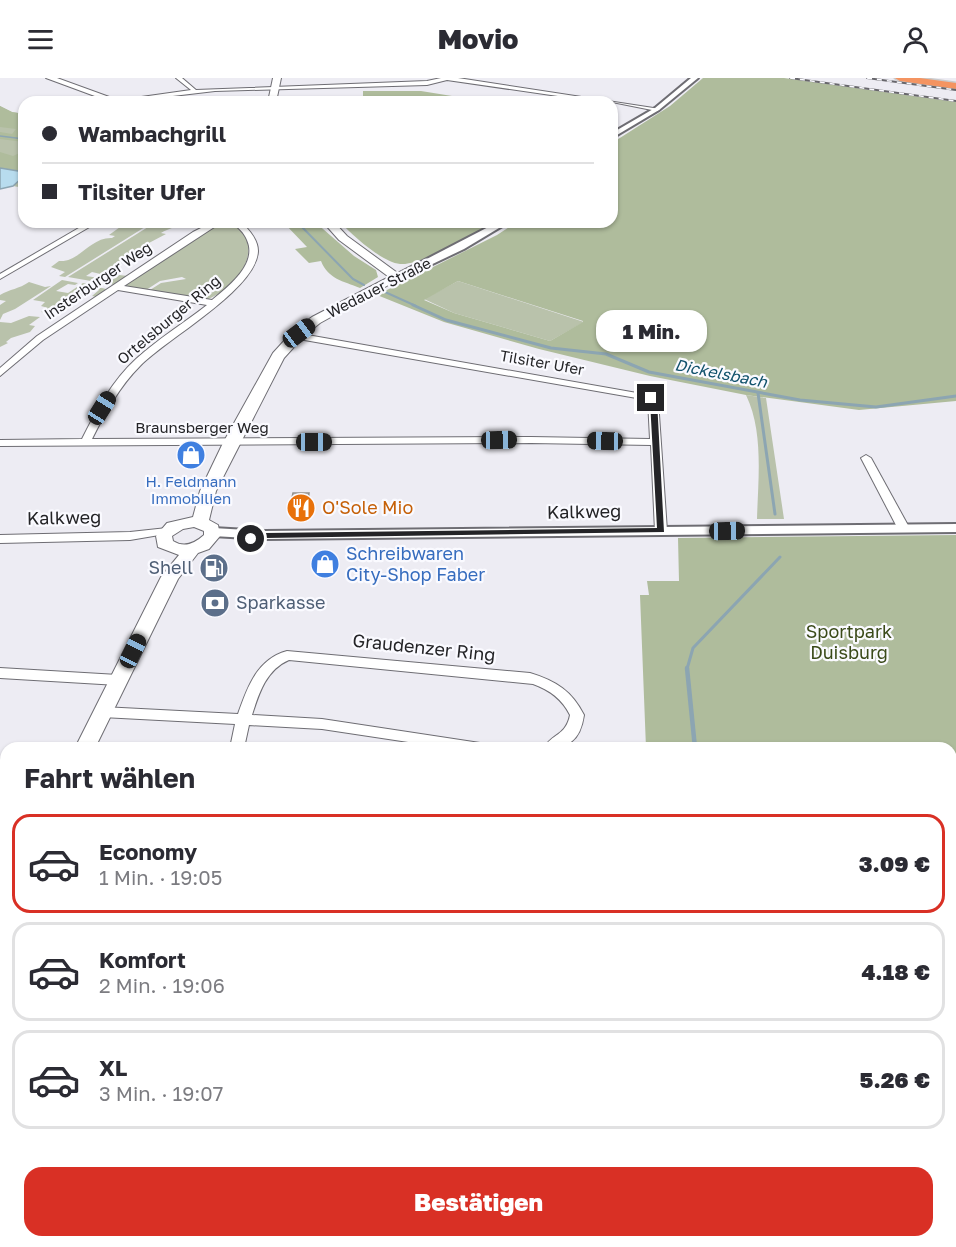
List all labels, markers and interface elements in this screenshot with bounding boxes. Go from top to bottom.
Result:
icon: menu [24,23,57,56]
text: Movio [438,23,518,55]
icon: person [899,23,932,56]
text: Wambachgrill [78,120,226,147]
text: Tilsiter Ufer [78,178,205,205]
street label: Insterburger Weg [40,238,155,323]
street label: Wedauer Straße [323,253,434,321]
street label: Ortelsburger Ring [113,271,224,368]
callout: 1 Min. [596,311,706,353]
car [279,315,319,351]
text: 1 Min. [623,319,681,343]
street label: Tilsiter Ufer [499,346,586,378]
water label: Dickelsbach [673,354,770,392]
route end [637,384,664,411]
car [85,388,119,428]
street label: Braunsberger Weg [135,418,269,436]
car [481,431,517,449]
car [587,432,623,450]
car [296,433,332,451]
shop icon: H. Feldmann Immobilien [175,439,207,471]
place label: H. Feldmann Immobilien [145,472,237,507]
restaurant icon: O'Sole Mio [285,492,317,524]
place label: O'Sole Mio [322,496,413,518]
street label: Kalkweg [547,499,621,523]
street label: Kalkweg [27,505,101,529]
car [709,522,745,540]
route start [237,525,264,552]
place label: Schreibwaren City-Shop Faber [346,542,485,585]
shop icon: Schreibwaren City-Shop Faber [309,548,341,580]
fuel station icon: Shell [198,552,230,584]
place label: Shell [148,556,193,578]
bank icon: Sparkasse [199,587,231,619]
place label: Sparkasse [236,591,325,613]
park label: Sportpark Duisburg [806,620,892,663]
street label: Graudenzer Ring [352,629,497,665]
car [117,631,149,671]
text: Fahrt wählen [24,762,195,794]
icon: car [27,837,81,891]
text: Economy [99,838,197,865]
text: 3.09 € [859,850,930,877]
text: 1 Min. · 19:05 [99,865,222,889]
icon: car [27,945,81,999]
text: Komfort [99,946,186,973]
text: 4.18 € [861,958,930,985]
text: 2 Min. · 19:06 [99,973,225,997]
icon: car [27,1053,81,1107]
text: XL [99,1054,127,1081]
text: 5.26 € [860,1066,930,1093]
text: 3 Min. · 19:07 [99,1081,223,1105]
button: Bestätigen [24,1167,933,1236]

